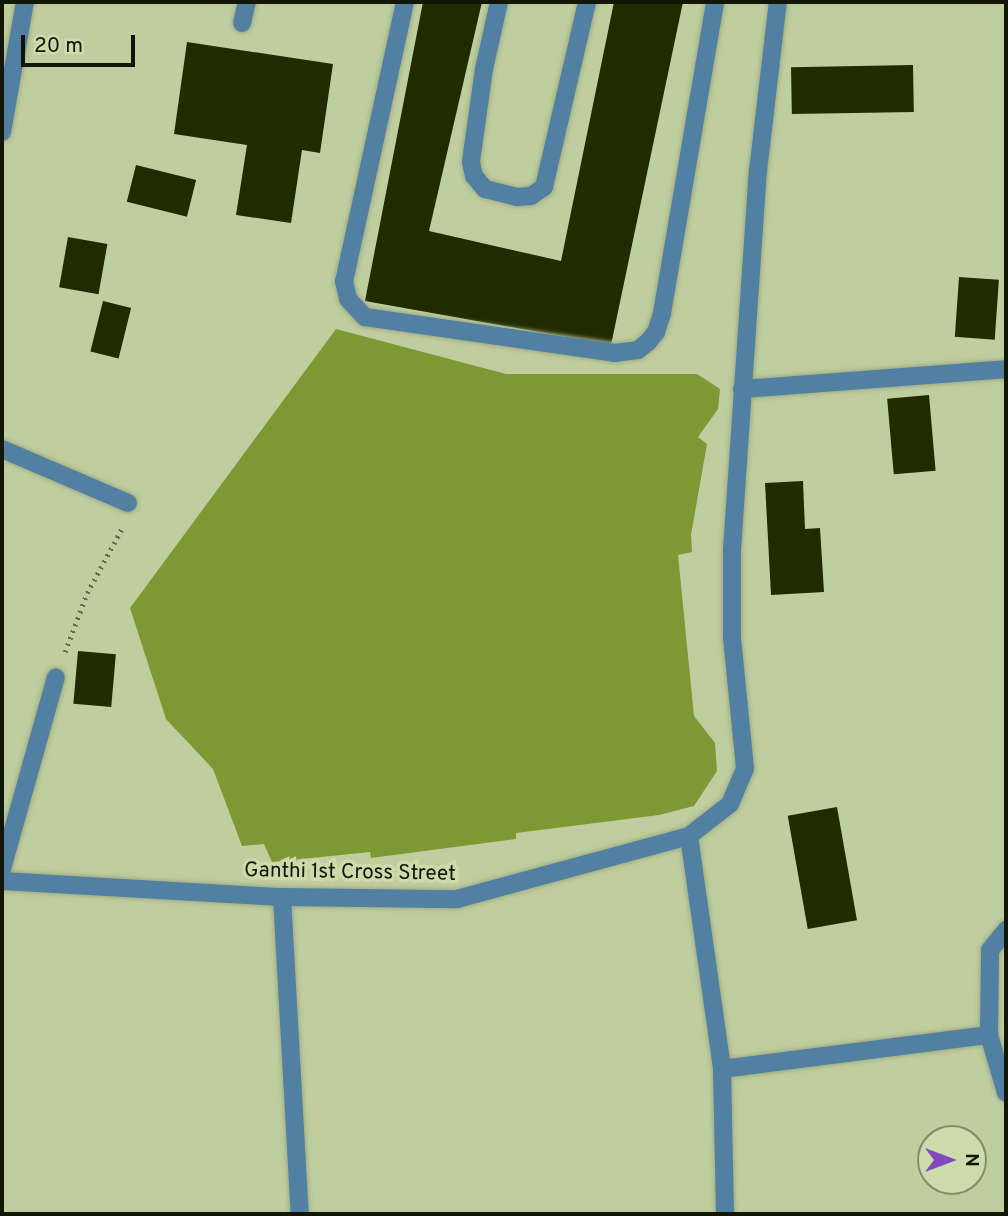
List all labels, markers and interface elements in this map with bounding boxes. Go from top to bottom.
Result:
scale bar [24,21,138,65]
text: 20 m [34,33,83,60]
street label: Ganthi 1st Cross Street [244,859,456,887]
north arrow [917,1125,987,1195]
text: N [959,1153,983,1167]

